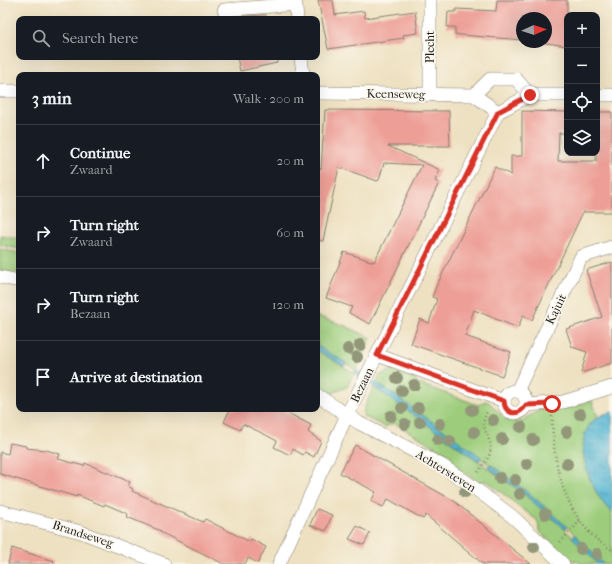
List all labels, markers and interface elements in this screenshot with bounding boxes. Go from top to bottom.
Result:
north arrow [516,12,552,48]
map controls [564,12,600,156]
button: + [564,12,600,48]
search box [16,16,320,60]
icon: search [30,27,52,49]
text: Search here [62,29,138,47]
street label: Plecht [423,30,437,63]
button: − [564,48,600,84]
button: locate [564,84,600,120]
street label: Keenseweg [367,86,426,102]
route end [521,86,539,104]
text: 3 min [32,88,72,108]
text: Walk · 200 m [233,91,304,106]
button: layers [564,120,600,156]
text: Continue [70,144,130,162]
icon: ahead [32,150,54,172]
text: 20 m [277,153,304,168]
text: Zwaard [70,162,113,177]
text: Turn right [70,216,139,234]
icon: right [32,222,54,244]
text: 60 m [276,225,304,240]
text: Zwaard [70,234,113,249]
text: Turn right [70,288,139,306]
street label: Kajuit [543,291,570,326]
icon: right [32,294,54,316]
text: 120 m [272,297,304,312]
text: Bezaan [70,306,110,321]
street label: Bezaan [348,365,376,405]
icon: arrive [32,366,54,388]
text: Arrive at destination [70,368,202,386]
route start [543,395,561,413]
street label: Achtersteven [413,446,479,495]
street label: Brandseweg [51,518,116,551]

